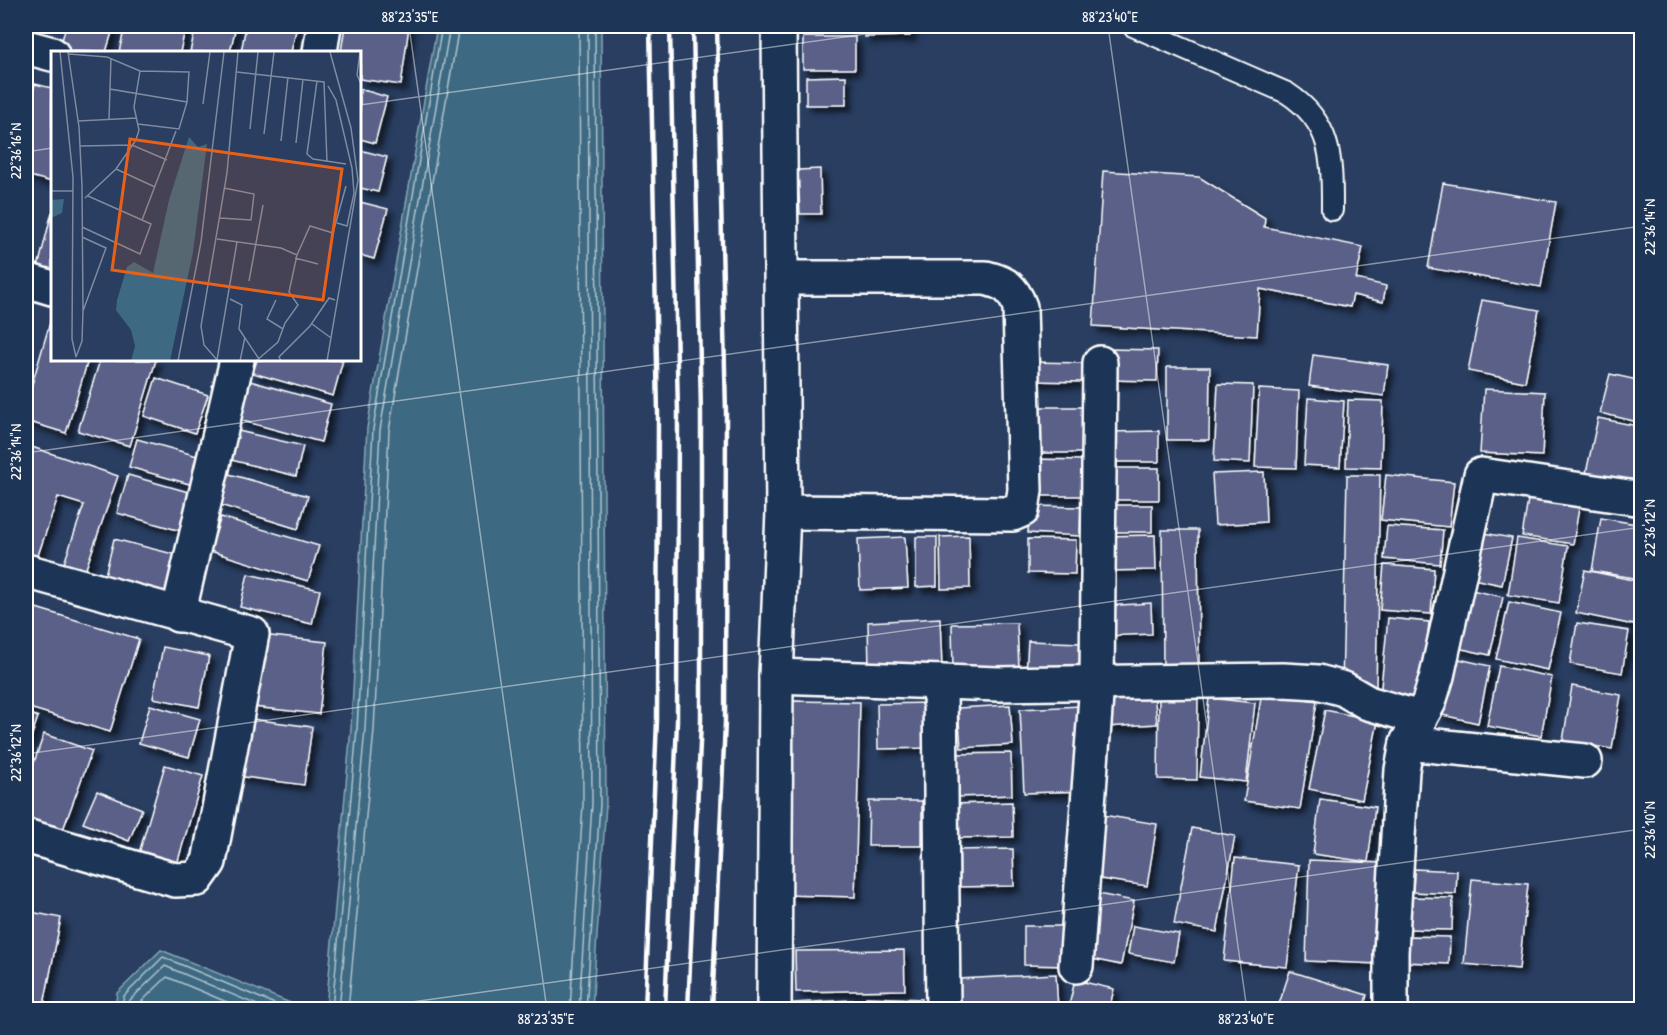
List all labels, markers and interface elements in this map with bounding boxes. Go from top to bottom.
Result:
text: 88°23'35"E [382,6,439,27]
text: 88°23'40"E [1082,6,1138,27]
inset map [51,51,362,362]
text: 22°36'16"N [5,123,26,179]
text: 22°36'14"N [1639,199,1660,255]
text: 22°36'14"N [5,424,26,480]
text: 22°36'12"N [1639,499,1660,557]
text: 22°36'12"N [5,724,26,782]
text: 22°36'10"N [1639,801,1660,859]
text: 88°23'35"E [518,1008,575,1029]
text: 88°23'40"E [1218,1008,1274,1029]

